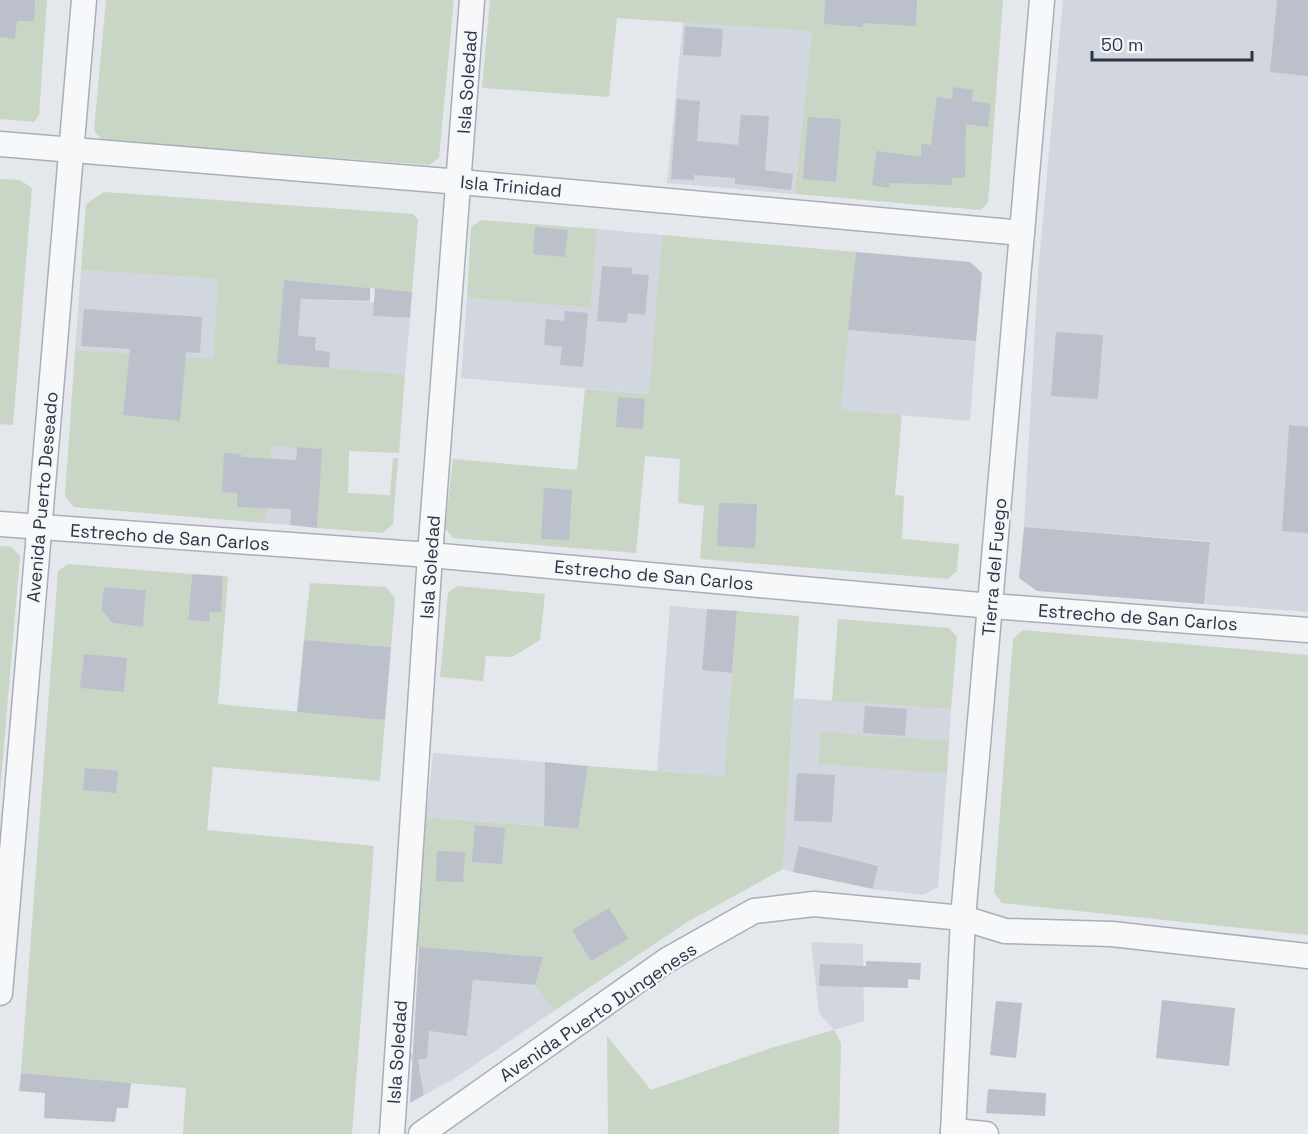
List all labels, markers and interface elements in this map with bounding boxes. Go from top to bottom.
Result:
scale bar [1092,24,1252,62]
street label: Isla Soledad [452,29,482,135]
text: 50 m [1101,33,1143,56]
street label: Isla Trinidad [459,170,563,202]
street label: Avenida Puerto Deseado [21,391,63,603]
street label: Tierra del Fuego [976,497,1012,637]
street label: Isla Soledad [415,514,445,620]
street label: Estrecho de San Carlos [69,519,271,555]
street label: Estrecho de San Carlos [553,555,755,595]
street label: Estrecho de San Carlos [1037,599,1239,635]
street label: Avenida Puerto Dungeness [495,937,701,1087]
street label: Isla Soledad [382,999,412,1105]

